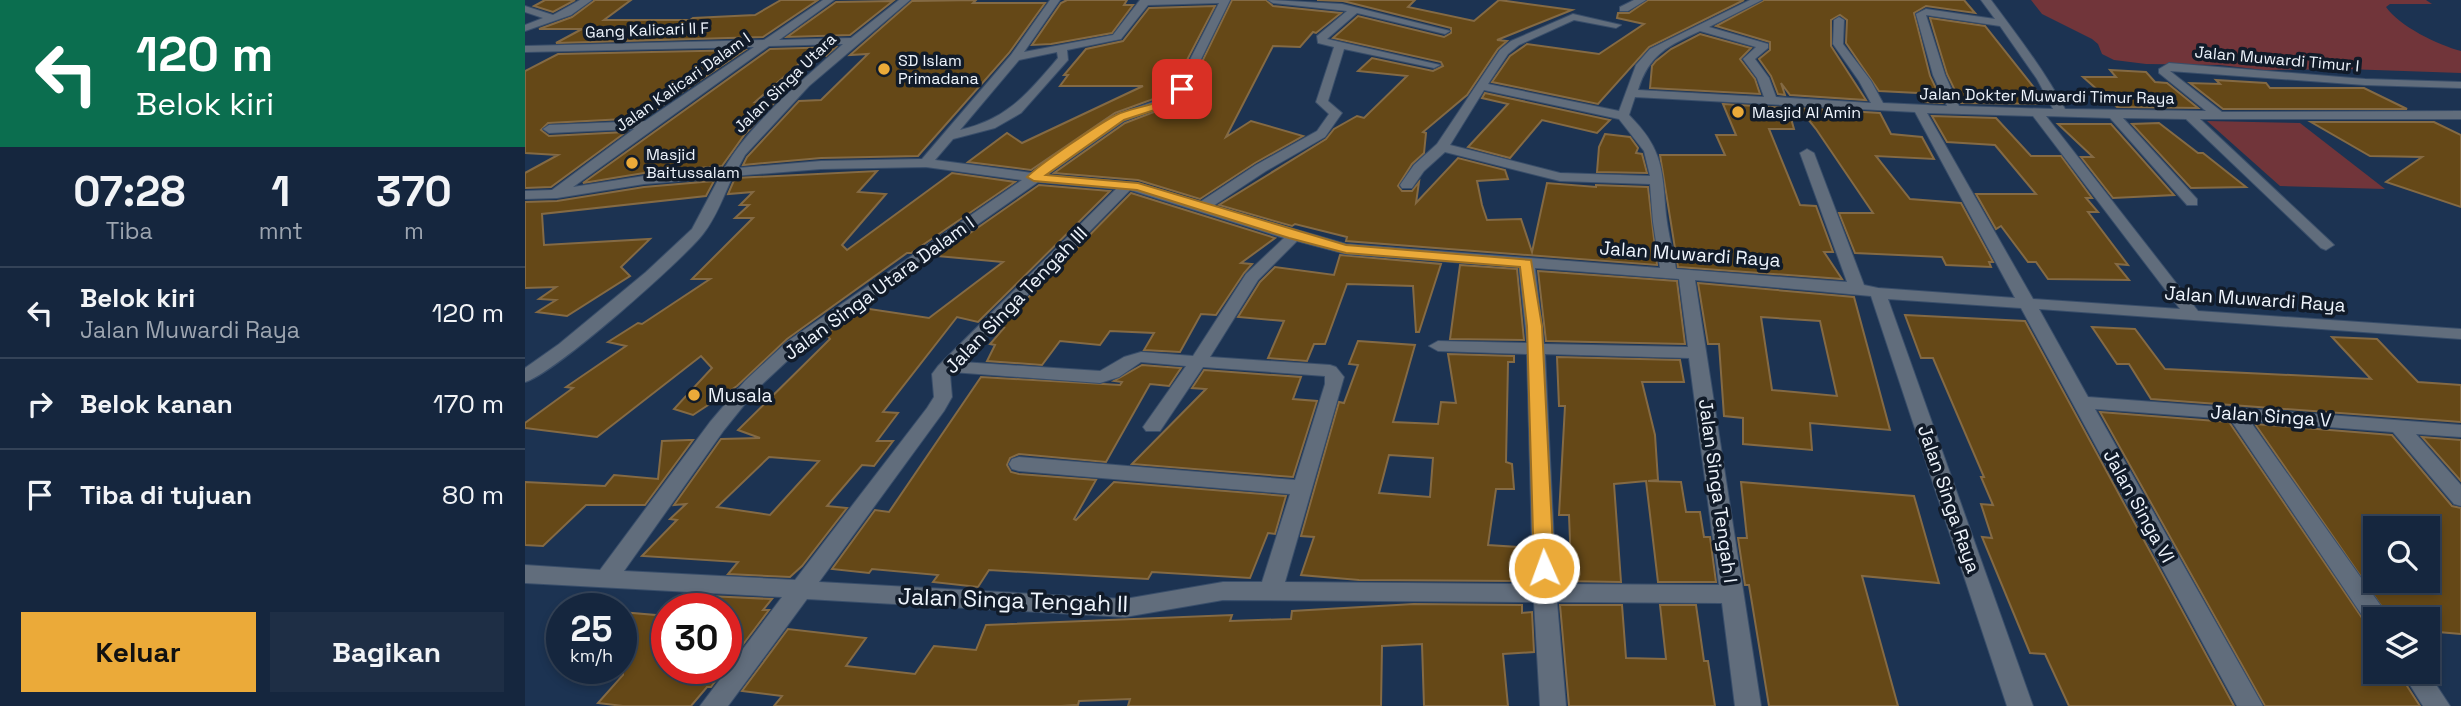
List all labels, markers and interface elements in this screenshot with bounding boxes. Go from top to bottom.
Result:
street label: Gang Kalicari II F [585,17,710,43]
text: 120 m [136,23,273,85]
icon: left [21,28,112,119]
street label: Jalan Kalicari Dalam I [612,28,754,136]
street label: Jalan Singa Utara [729,29,841,137]
street label: Jalan Muwardi Timur I [2194,41,2360,77]
place label: SD Islam Primadana [898,50,979,89]
pin [1152,59,1212,119]
marker: SD Islam Primadana [876,61,892,77]
icon: arrive [1163,70,1201,108]
street label: Jalan Dokter Muwardi Timur Raya [1919,83,2175,109]
text: Belok kiri [136,84,274,124]
place label: Masjid Al Amin [1752,102,1861,123]
marker: Masjid Al Amin [1730,104,1746,120]
place label: Masjid Baitussalam [646,144,740,183]
marker: Masjid Baitussalam [624,155,640,171]
text: 07:28 [73,165,185,218]
text: 1 [271,165,290,218]
text: 370 [376,165,452,218]
street label: Jalan Singa Utara Dalam I [779,210,979,366]
text: Tiba [106,216,153,246]
text: mnt [259,216,303,246]
text: m [404,216,424,246]
street label: Jalan Singa Tengah III [939,221,1093,379]
street label: Jalan Muwardi Raya [1598,235,1782,273]
street label: Jalan Muwardi Raya [2163,280,2347,318]
text: Belok kiri [80,281,195,315]
icon: left [21,294,59,332]
text: 120 m [432,296,504,330]
text: Jalan Muwardi Raya [80,315,300,345]
place label: Musala [708,383,773,408]
icon: right [21,385,59,423]
text: Belok kanan [80,387,233,421]
text: 170 m [433,387,504,421]
marker: Musala [686,387,702,403]
street label: Jalan Singa Tengah I [1693,397,1743,585]
street label: Jalan Singa V [2210,399,2333,433]
street label: Jalan Singa Raya [1912,422,1986,576]
street label: Jalan Singa VI [2098,445,2180,567]
icon: arrive [21,476,59,514]
text: Tiba di tujuan [80,478,252,512]
text: 80 m [442,478,504,512]
map controls [2363,516,2440,684]
button: search [2363,516,2440,593]
position arrow [1507,531,1581,605]
street label: Jalan Singa Tengah II [897,581,1129,619]
speed limit sign: 30 [651,593,742,684]
text: 25 [571,607,612,651]
button: layers [2363,607,2440,684]
button: Keluar [21,612,256,692]
button: Bagikan [270,612,504,692]
text: km/h [570,644,613,667]

